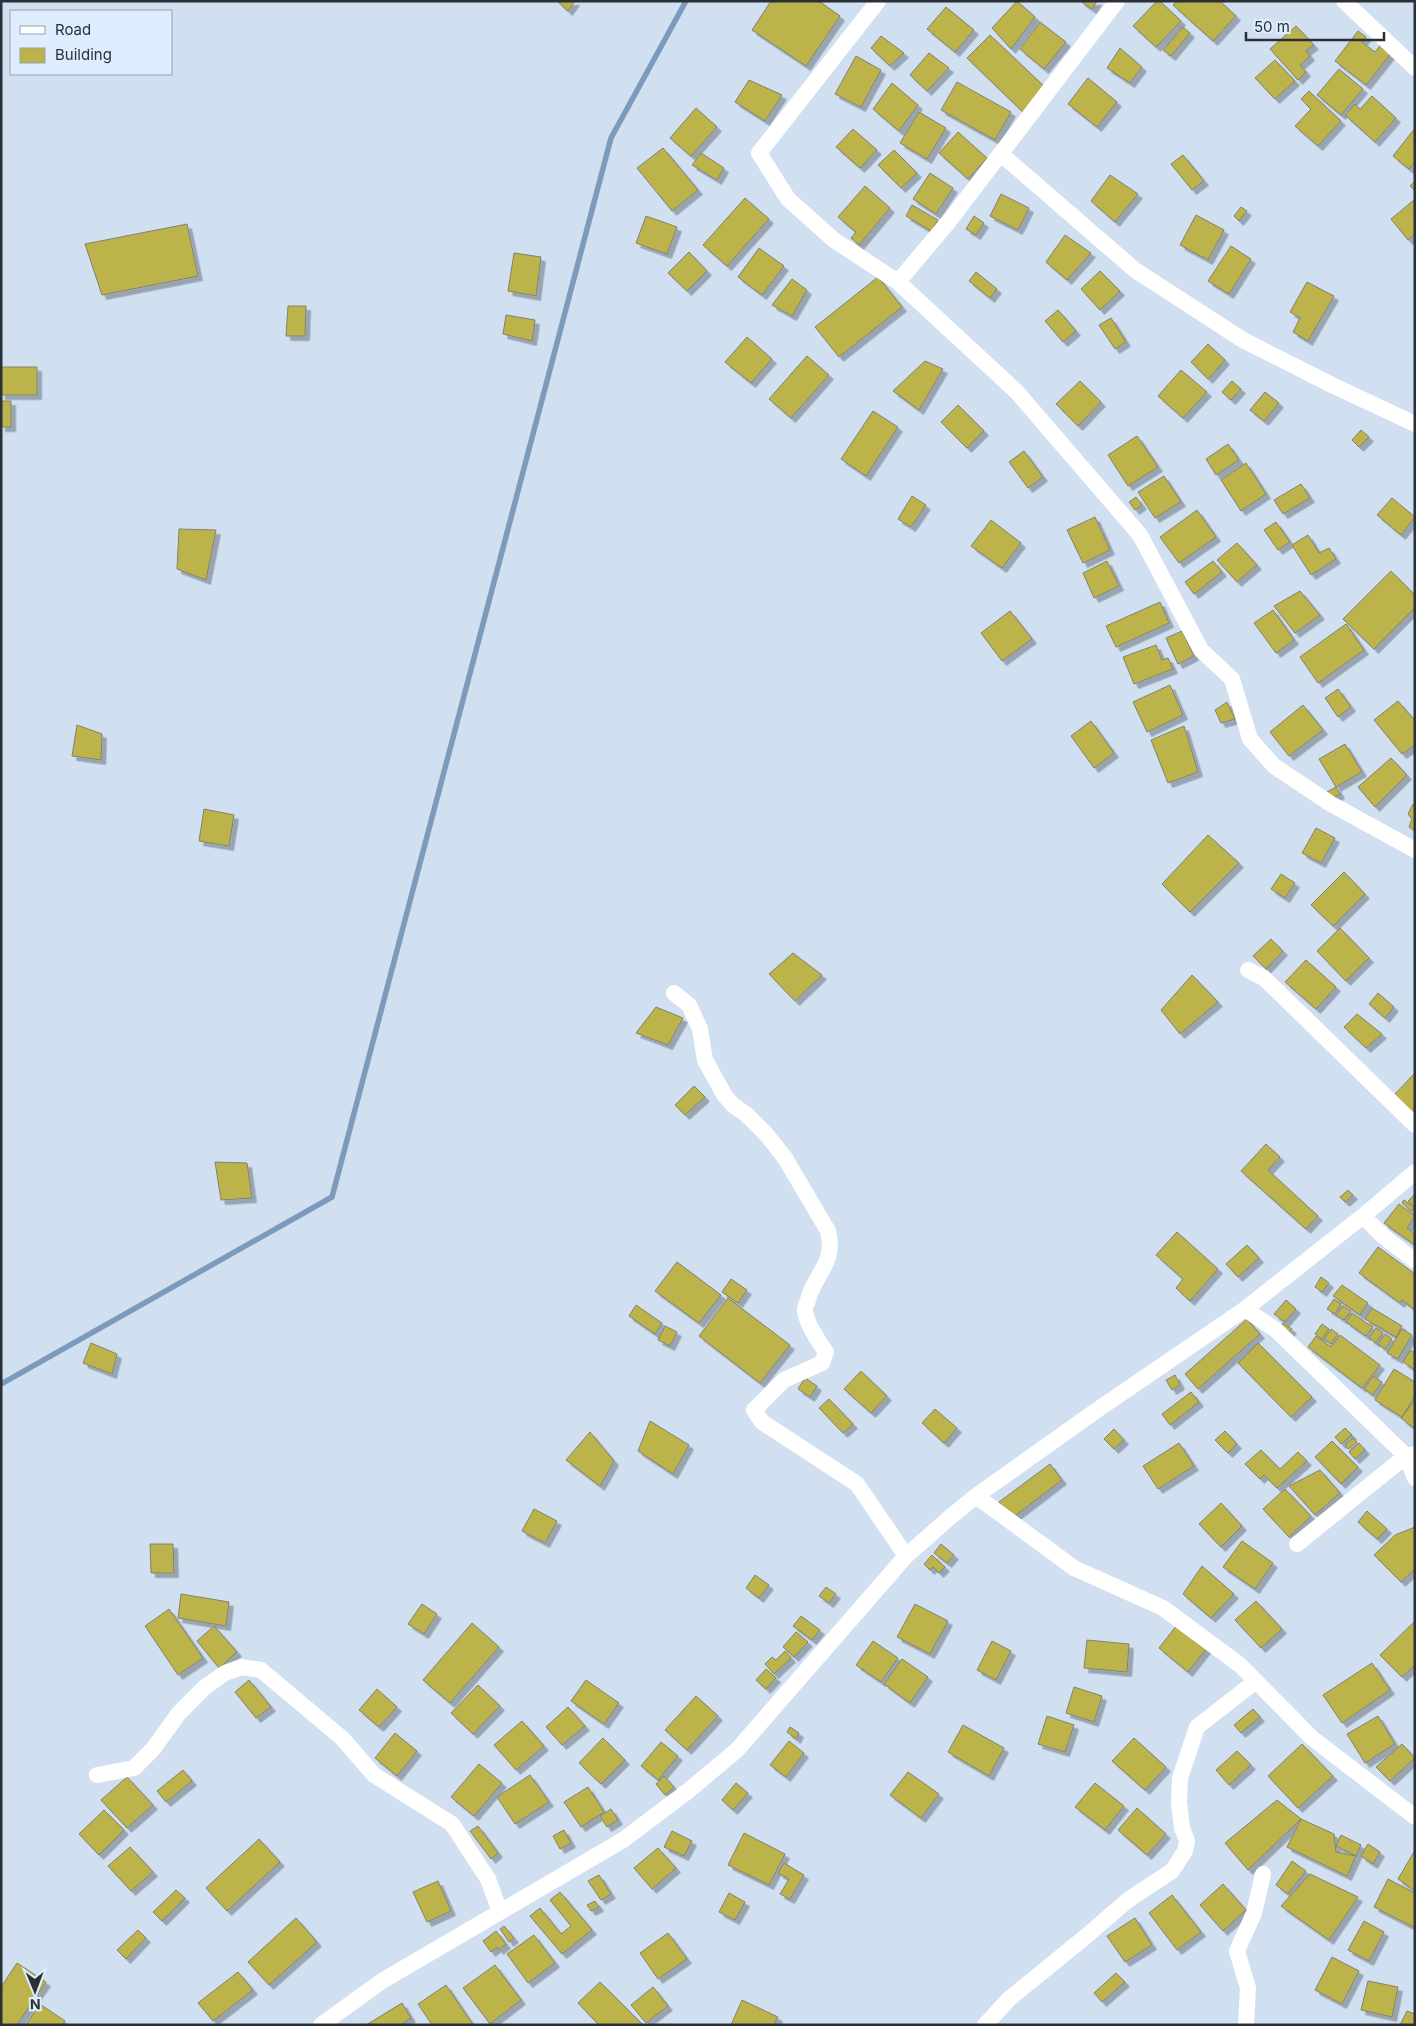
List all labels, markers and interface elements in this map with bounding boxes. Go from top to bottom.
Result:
legend [10,10,172,75]
scale bar [1246,10,1384,42]
text: 50 m [1254,17,1290,36]
text: Road [55,20,91,39]
text: Building [55,45,112,64]
north arrow [10,1966,60,2016]
text: N [30,1996,41,2013]

